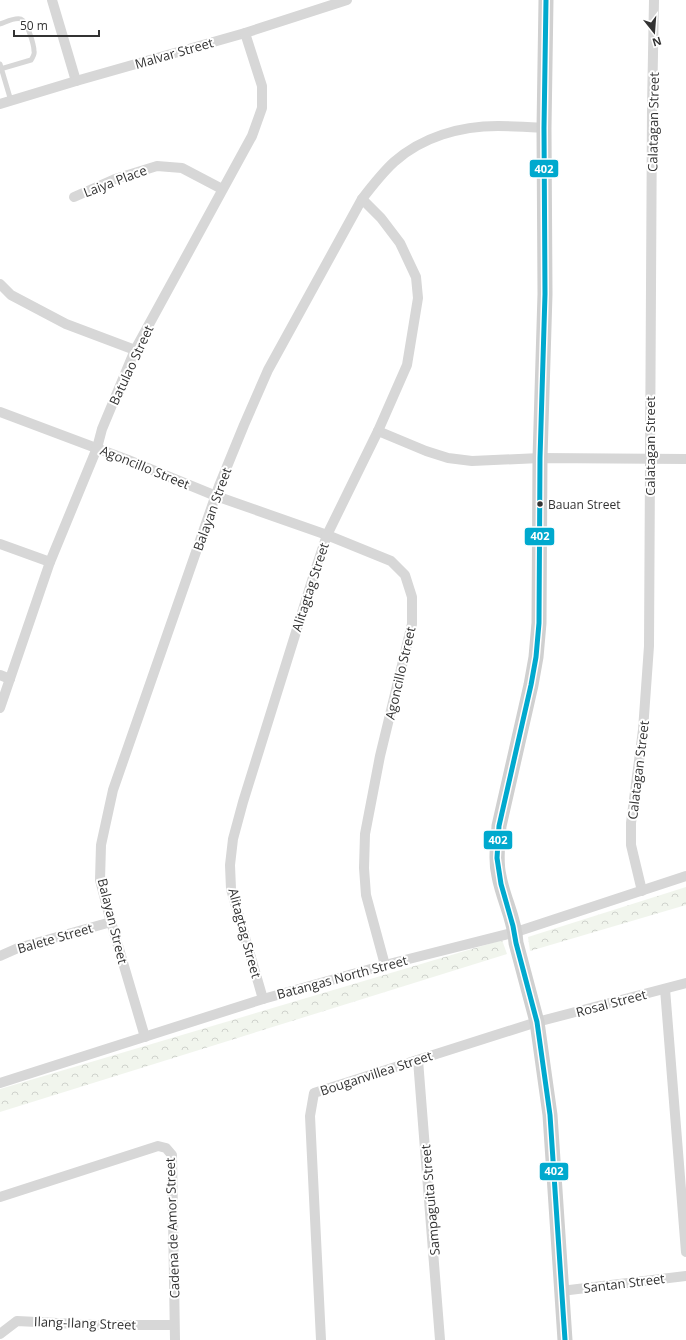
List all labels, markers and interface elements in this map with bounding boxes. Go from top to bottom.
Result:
scale bar [14,12,99,38]
north arrow [634,12,674,52]
text: 50 m [20,17,48,34]
street label: Malvar Street [133,33,216,73]
text: N [651,34,664,51]
street label: Calatagan Street [643,72,663,172]
line badge: 402 [529,159,559,178]
street label: Laiya Place [81,161,149,201]
text: 402 [535,161,553,176]
street label: Batulao Street [105,322,158,408]
street label: Calatagan Street [641,396,659,496]
street label: Agoncillo Street [98,441,193,493]
street label: Balayan Street [189,464,236,553]
place label: Bauan Street [548,496,620,513]
marker: Bauan Street [535,499,545,509]
line badge: 402 [524,527,555,546]
text: 402 [531,528,549,543]
street label: Alitagtag Street [287,540,333,634]
street label: Agoncillo Street [381,625,419,721]
street label: Calatagan Street [623,719,653,821]
line badge: 402 [483,830,513,850]
text: 402 [489,832,507,847]
street label: Balayan Street [94,876,132,966]
street label: Alitagtag Street [224,886,266,980]
street label: Balete Street [15,919,95,957]
street label: Batangas North Street [275,951,410,1003]
street label: Rosal Street [574,985,649,1021]
street label: Bouganvillea Street [318,1046,435,1100]
street label: Sampaguita Street [416,1143,444,1256]
street label: Cadena de Amor Street [161,1157,183,1299]
line badge: 402 [539,1162,569,1181]
text: 402 [545,1163,563,1178]
street label: Santan Street [582,1269,666,1297]
street label: Ilang-Ilang Street [34,1312,137,1334]

